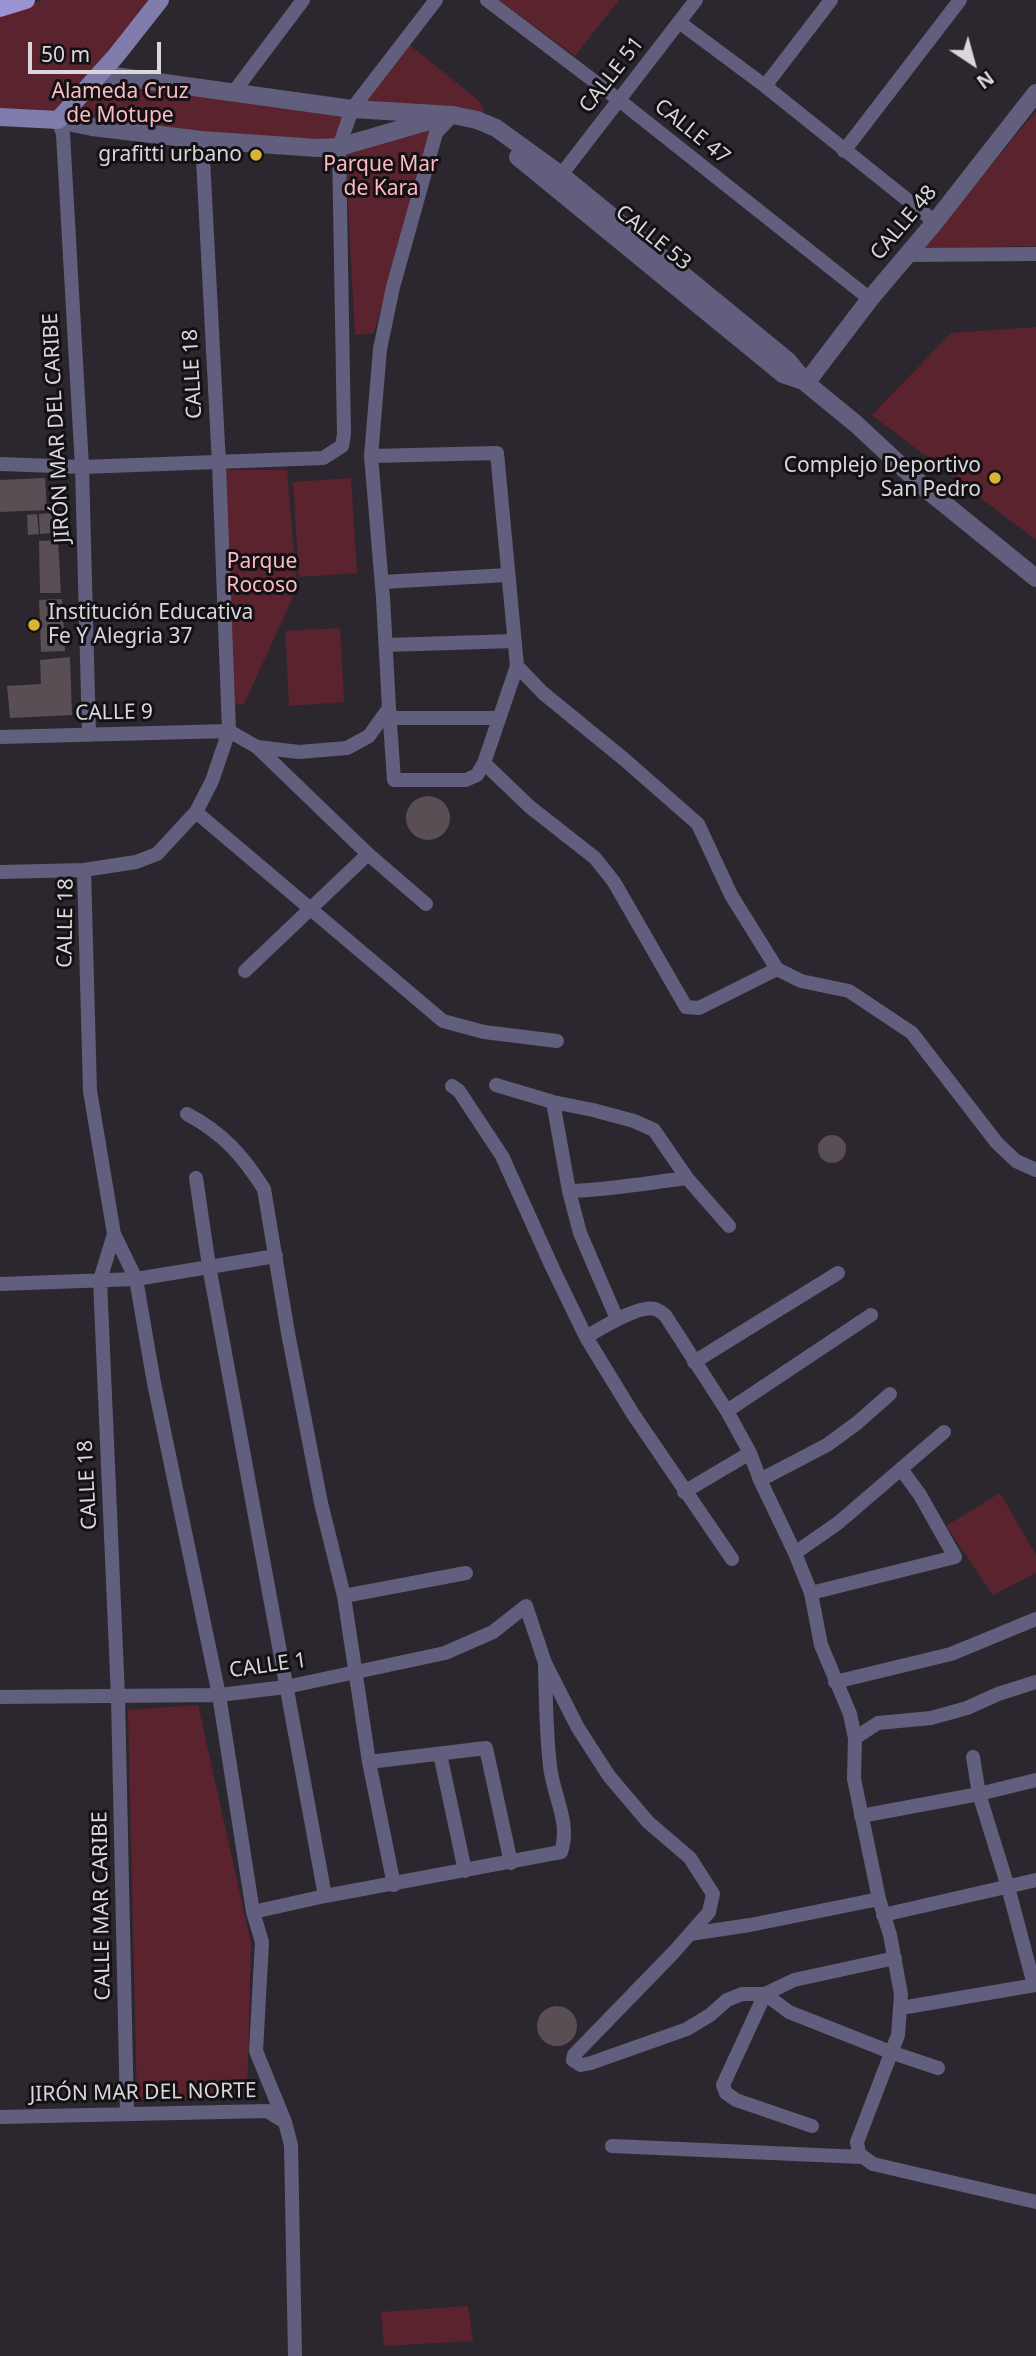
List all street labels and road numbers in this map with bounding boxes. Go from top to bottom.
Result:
street label: CALLE 51 [574,32,650,118]
street label: CALLE 47 [649,94,735,170]
street label: CALLE 48 [865,180,943,266]
street label: CALLE 53 [610,200,696,276]
street label: JIRÓN MAR DEL CARIBE [38,312,76,544]
street label: CALLE 18 [178,328,208,420]
street label: CALLE 9 [75,700,153,726]
street label: CALLE 18 [53,878,79,968]
street label: CALLE 18 [73,1439,103,1531]
street label: CALLE 1 [228,1648,308,1684]
street label: CALLE MAR CARIBE [88,1811,116,2001]
street label: JIRÓN MAR DEL NORTE [29,2078,257,2108]

